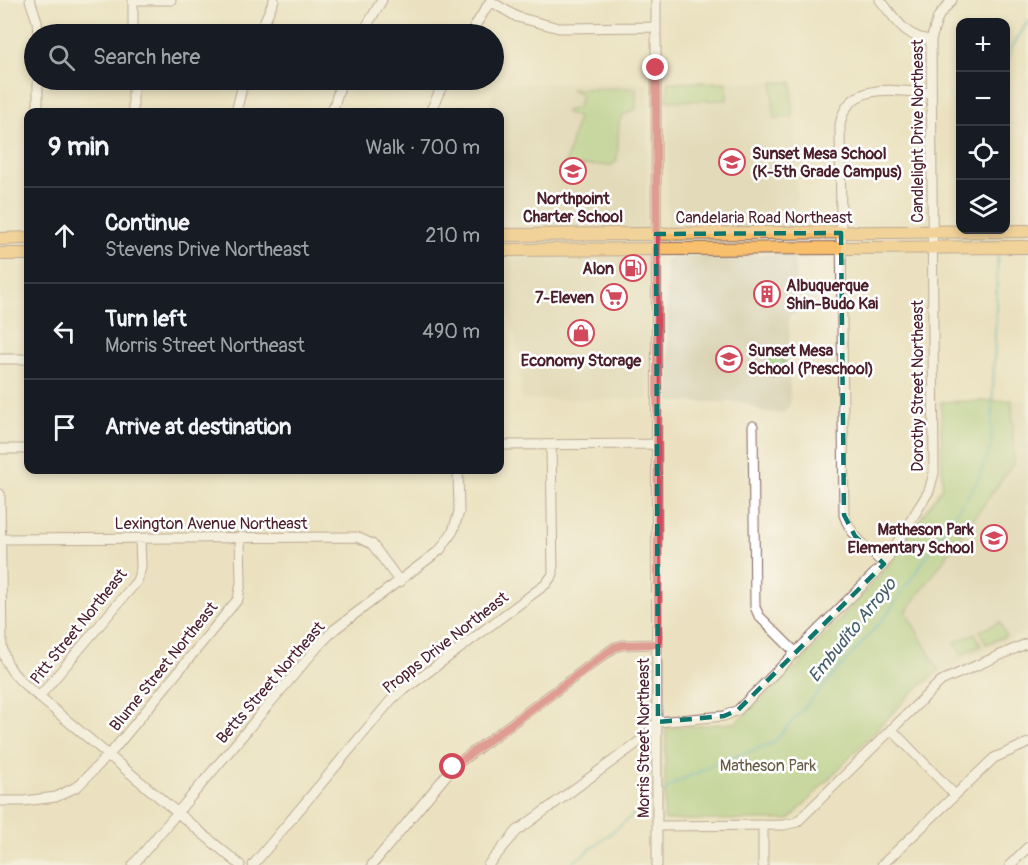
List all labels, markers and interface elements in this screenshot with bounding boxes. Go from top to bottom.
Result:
map controls [956,18,1010,234]
button: + [956,18,1010,72]
search box [24,24,504,90]
street label: Candlelight Drive Northeast [908,39,928,223]
icon: search [45,41,78,74]
text: Search here [93,43,200,71]
route end [642,54,668,80]
button: − [956,72,1010,126]
button: locate [956,126,1010,180]
text: 9 min [48,131,109,163]
text: Walk · 700 m [365,135,480,160]
place label: Sunset Mesa School (K-5th Grade Campus) [752,144,903,182]
school or university icon: Sunset Mesa School (K-5th Grade Campus) [717,147,747,177]
school or university icon: Northpoint Charter School [558,156,588,186]
button: layers [956,180,1010,234]
place label: Northpoint Charter School [523,189,623,227]
street label: Candelaria Road Northeast [675,208,853,228]
text: Continue [105,209,189,237]
icon: ahead [48,219,81,252]
text: 210 m [425,223,480,248]
text: Stevens Drive Northeast [105,237,309,262]
fuel station icon: Alon [618,253,648,283]
place label: Alon [582,259,614,279]
place label: Albuquerque Shin-Budo Kai [786,276,878,314]
building icon: Albuquerque Shin-Budo Kai [752,279,782,309]
supermarket icon: 7-Eleven [599,282,629,312]
place label: 7-Eleven [535,288,594,308]
street label: Dorothy Street Northeast [908,300,928,472]
text: Turn left [105,305,187,333]
icon: left [48,315,81,348]
shop icon: Economy Storage [566,318,596,348]
text: 490 m [422,319,480,344]
text: Morris Street Northeast [105,333,305,358]
place label: Sunset Mesa School (Preschool) [748,341,874,379]
school or university icon: Sunset Mesa School (Preschool) [714,344,744,374]
place label: Economy Storage [521,351,642,371]
icon: arrive [48,411,81,444]
text: Arrive at destination [105,413,291,441]
street label: Lexington Avenue Northeast [115,514,308,534]
place label: Matheson Park Elementary School [848,520,974,558]
school or university icon: Matheson Park Elementary School [979,523,1009,553]
street label: Pitt Street Northeast [26,564,132,688]
water label: Embudito Arroyo [803,573,902,687]
street label: Propps Drive Northeast [379,587,513,698]
street label: Blume Street Northeast [105,597,223,735]
street label: Betts Street Northeast [212,617,330,748]
street label: Morris Street Northeast [634,658,654,818]
route start [439,753,465,779]
park label: Matheson Park [720,756,817,776]

